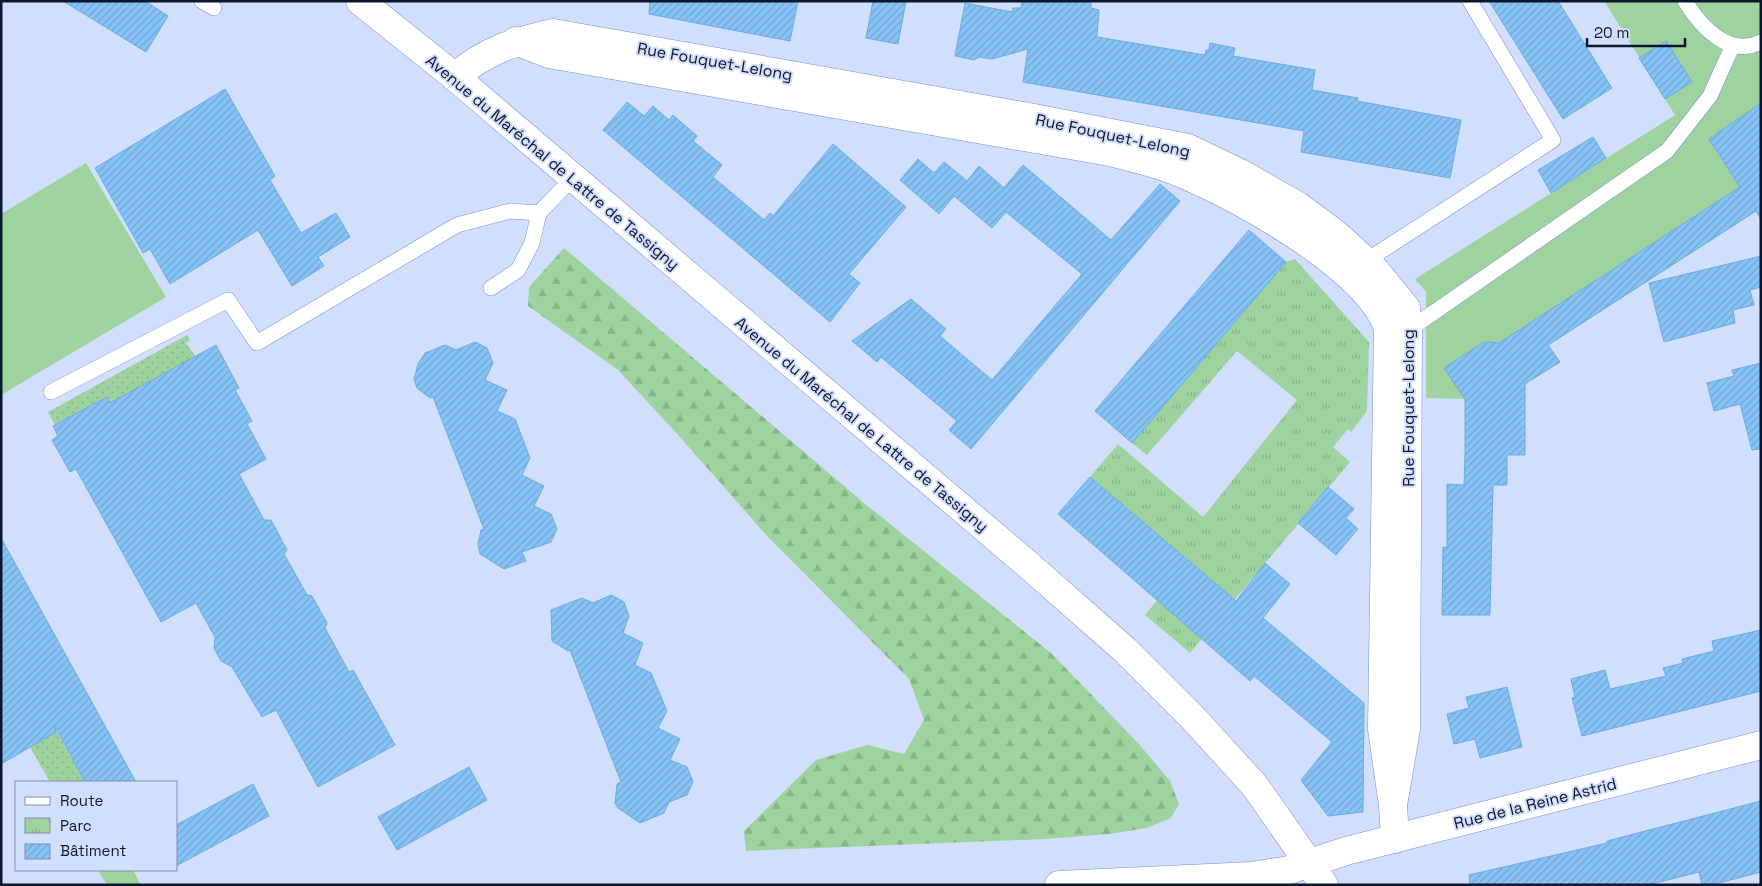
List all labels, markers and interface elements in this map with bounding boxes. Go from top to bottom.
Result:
scale bar [1587,15,1684,47]
text: 20 m [1594,23,1629,42]
street label: Rue Fouquet-Lelong [636,37,794,85]
street label: Avenue du Maréchal de Lattre de Tassigny [422,50,684,275]
street label: Rue Fouquet-Lelong [1034,109,1192,162]
street label: Avenue du Maréchal de Lattre de Tassigny [731,312,993,537]
street label: Rue Fouquet-Lelong [1398,329,1419,487]
street label: Rue de la Reine Astrid [1451,773,1619,834]
legend [15,781,178,871]
text: Route [60,791,104,810]
text: Parc [60,816,92,835]
text: Bâtiment [60,841,126,860]

